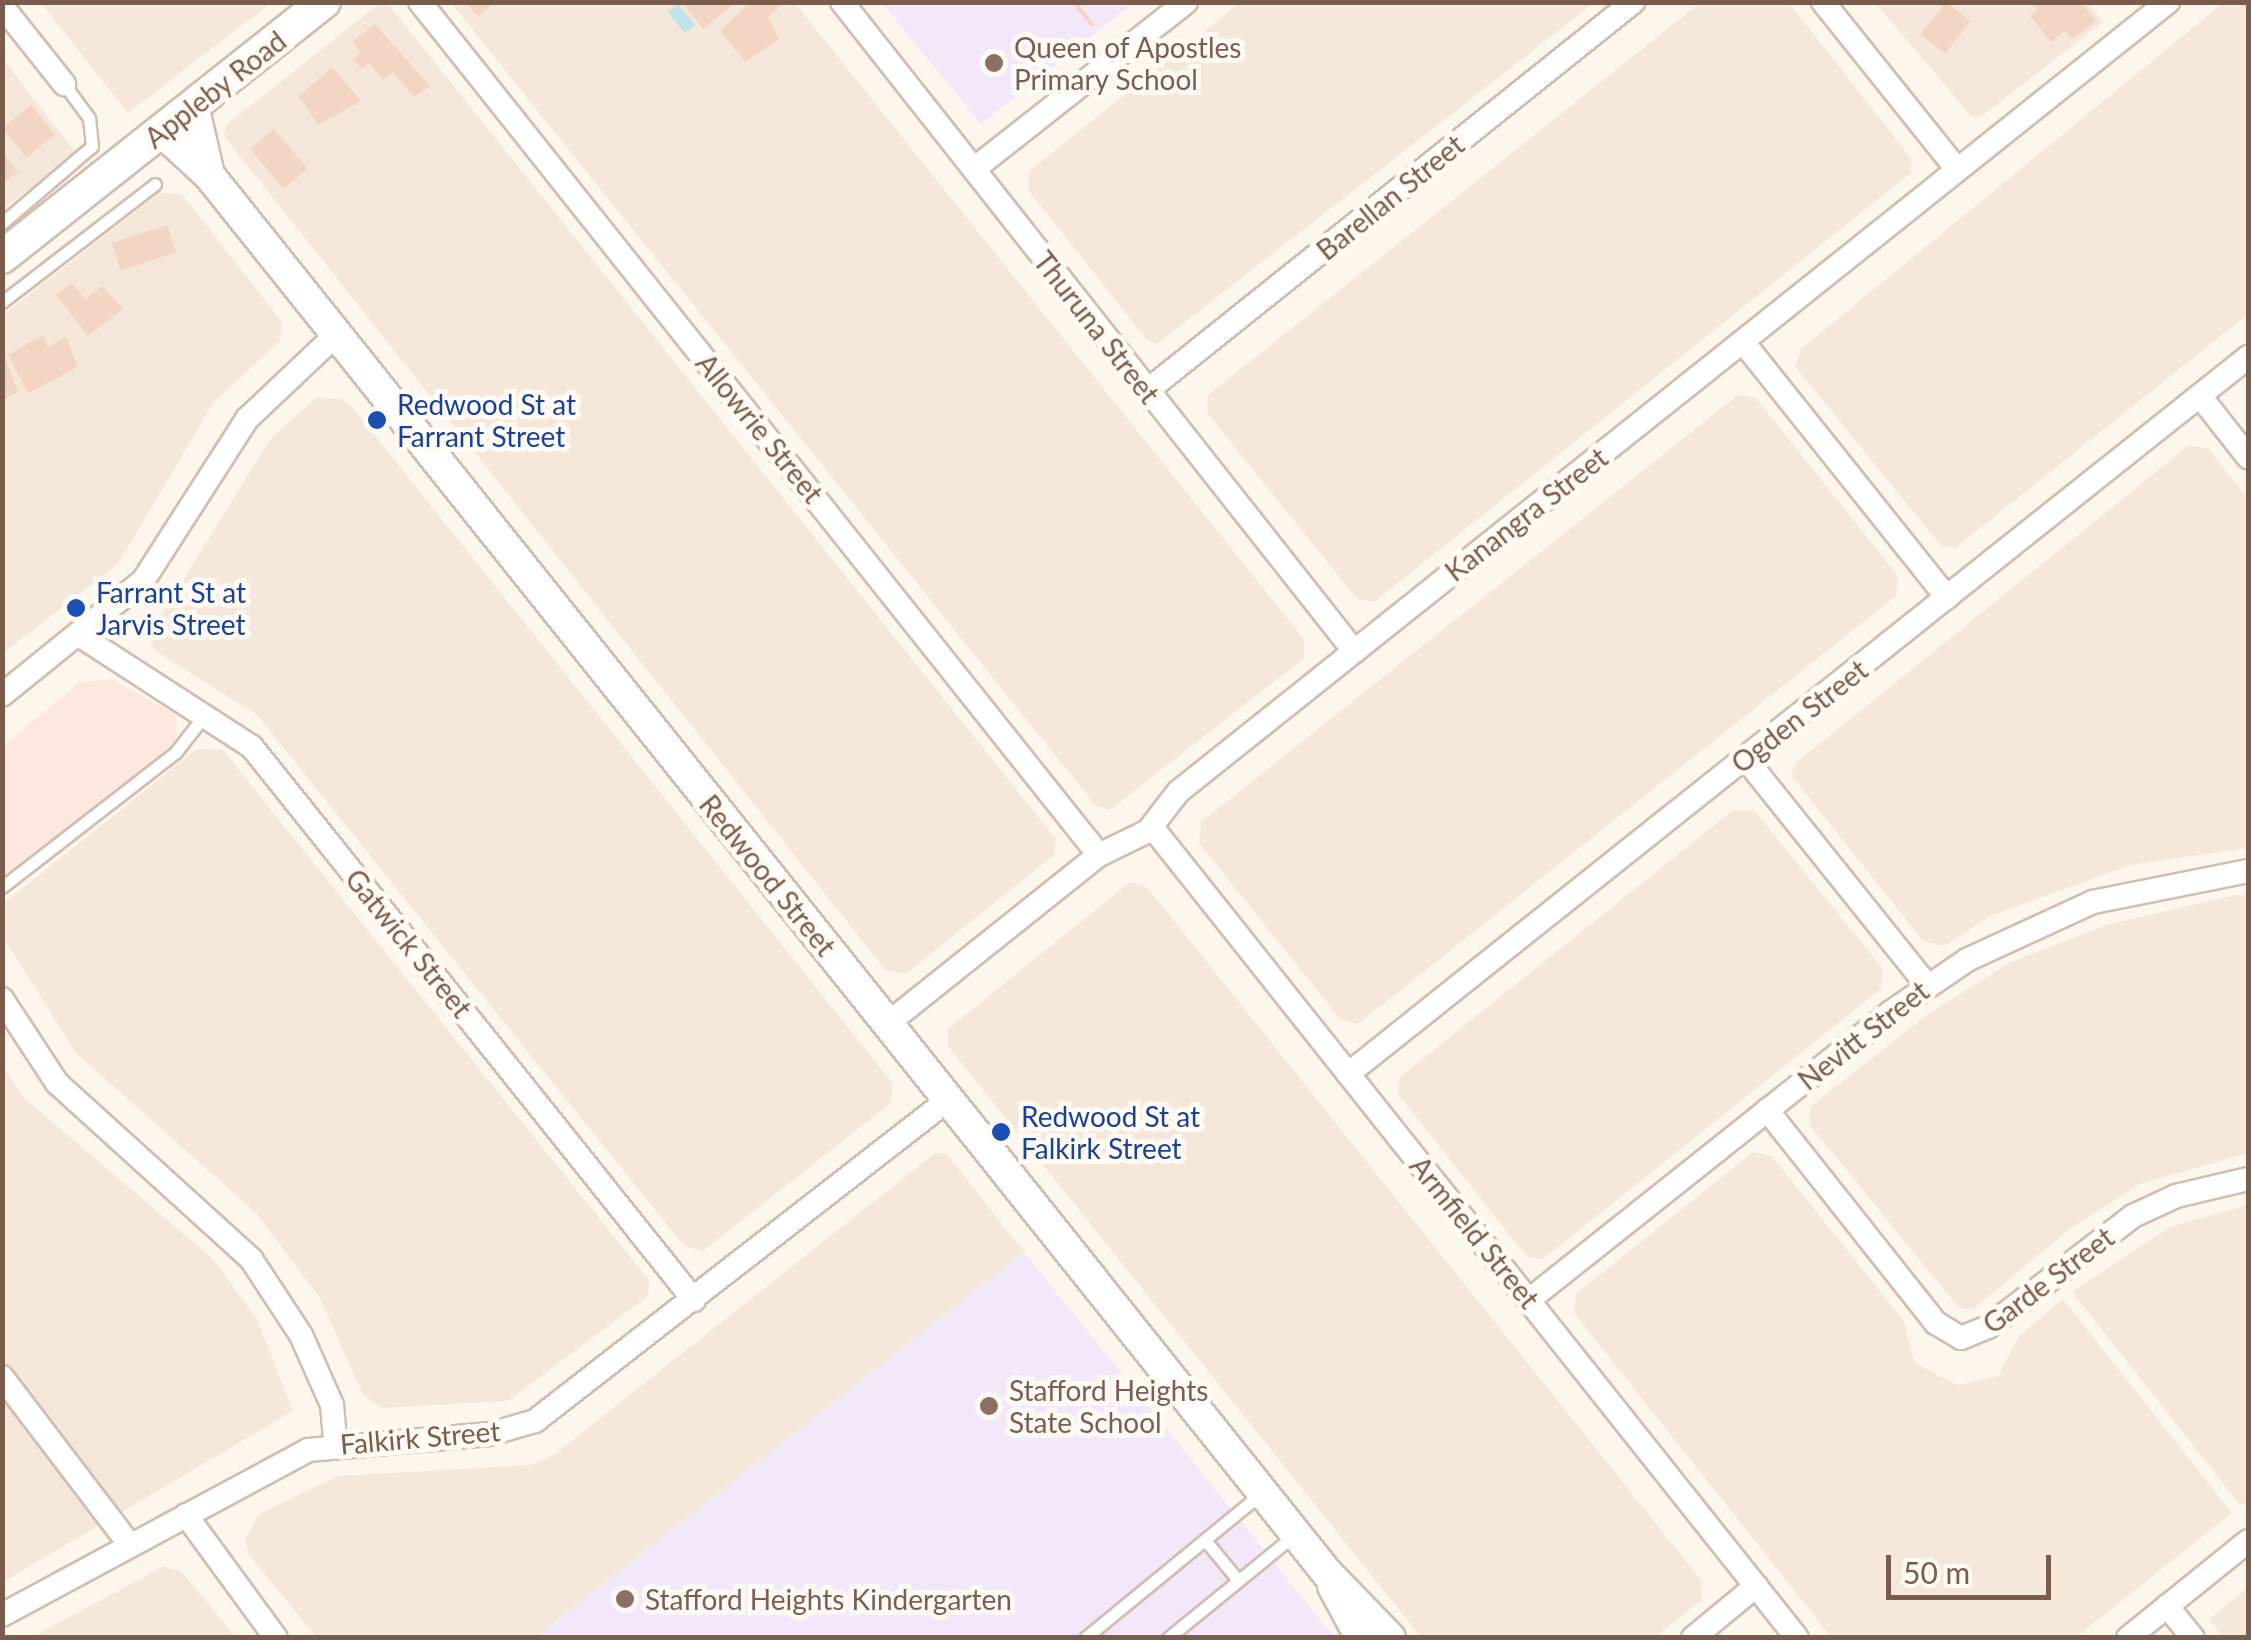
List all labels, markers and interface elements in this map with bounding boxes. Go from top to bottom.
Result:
street label: Appleby Road [137,23,293,155]
place label: Queen of Apostles Primary School [1014,30,1243,96]
marker: Queen of Apostles Primary School [983,52,1005,74]
street label: Barellan Street [1310,127,1470,267]
street label: Thuruna Street [1027,244,1167,410]
street label: Allowrie Street [690,347,830,509]
place label: Redwood St at Farrant Street [397,387,576,453]
marker: Redwood St at Farrant Street [366,409,388,431]
street label: Kanangra Street [1438,440,1614,588]
place label: Farrant St at Jarvis Street [96,575,246,641]
marker: Farrant St at Jarvis Street [65,597,87,619]
street label: Ogden Street [1724,652,1874,780]
street label: Redwood Street [693,788,843,962]
street label: Gatwick Street [339,862,479,1024]
street label: Nevitt Street [1791,974,1935,1096]
place label: Redwood St at Falkirk Street [1021,1099,1200,1165]
marker: Redwood St at Falkirk Street [990,1121,1012,1143]
street label: Armfield Street [1403,1149,1547,1315]
street label: Garde Street [1976,1220,2120,1340]
place label: Stafford Heights State School [1009,1373,1208,1439]
marker: Stafford Heights State School [978,1395,1000,1417]
street label: Falkirk Street [339,1413,501,1461]
scale bar [1891,1535,2056,1597]
text: 50 m [1903,1554,1970,1590]
place label: Stafford Heights Kindergarten [645,1582,1012,1616]
marker: Stafford Heights Kindergarten [614,1588,636,1610]

